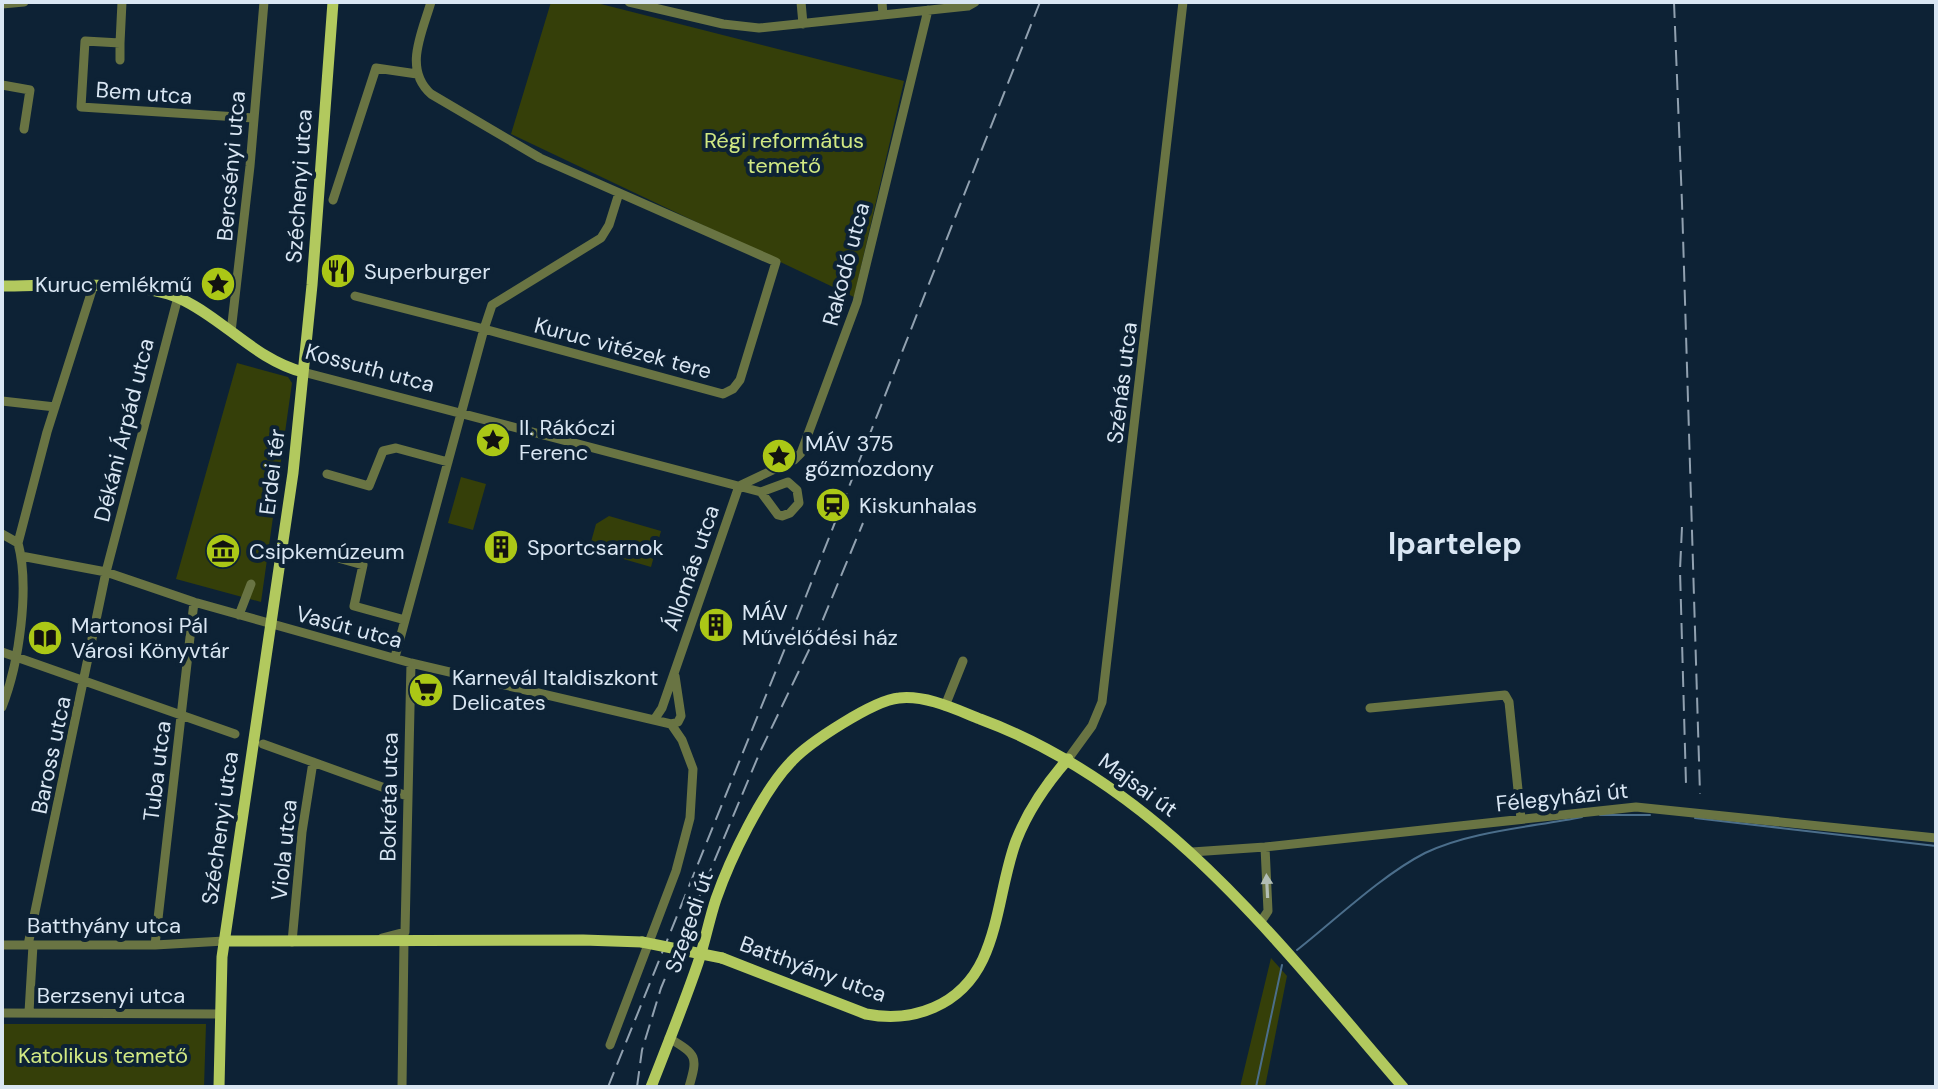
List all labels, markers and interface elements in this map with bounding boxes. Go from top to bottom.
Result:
street label: Bem utca [95,75,193,111]
street label: Bercsényi utca [210,90,252,242]
street label: Széchenyi utca [279,108,319,264]
park label: Régi református temető [704,126,864,180]
street label: Rakodó utca [816,199,876,329]
restaurant icon: Superburger [319,252,357,290]
place label: Superburger [364,257,491,286]
place icon: Kuruc emlékmű [199,265,237,303]
place label: Kuruc emlékmű [35,270,192,299]
street label: Kuruc vitézek tere [531,310,715,386]
street label: Szénás utca [1100,321,1144,445]
street label: Dékáni Árpád utca [87,335,161,525]
street label: Kossuth utca [302,337,438,399]
place label: II. Rákóczi Ferenc [519,413,616,467]
place icon: II. Rákóczi Ferenc [474,421,512,459]
street label: Erdei tér [252,427,292,517]
place label: MÁV 375 gőzmozdony [805,429,934,483]
place icon: MÁV 375 gőzmozdony [760,437,798,475]
station icon: Kiskunhalas [814,486,852,524]
place label: Kiskunhalas [859,491,977,520]
street label: Állomás utca [656,501,726,635]
district label: Ipartelep [1388,524,1522,563]
building icon: Sportcsarnok [482,528,520,566]
museum icon: Csipkemúzeum [204,532,242,570]
place label: Sportcsarnok [527,533,664,562]
place label: Csipkemúzeum [249,537,405,566]
place label: MÁV Művelődési ház [742,598,898,652]
street label: Vasút utca [293,599,405,655]
building icon: MÁV Művelődési ház [697,606,735,644]
place label: Martonosi Pál Városi Könyvtár [71,611,230,665]
library icon: Martonosi Pál Városi Könyvtár [26,619,64,657]
place label: Karnevál Italdiszkont Delicates [452,663,658,717]
supermarket icon: Karnevál Italdiszkont Delicates [407,671,445,709]
street label: Baross utca [24,694,78,816]
street label: Tuba utca [136,719,178,823]
street label: Bokréta utca [373,732,405,862]
street label: Majsai út [1093,746,1183,824]
street label: Széchenyi utca [195,750,245,906]
street label: Félegyházi út [1494,776,1630,818]
street label: Viola utca [264,798,304,902]
street label: Szegedi út [658,867,720,977]
one-way arrow [1260,873,1273,898]
street label: Batthyány utca [27,911,181,940]
street label: Batthyány utca [736,929,890,1009]
street label: Berzsenyi utca [37,981,185,1010]
park label: Katolikus temető [18,1041,188,1070]

